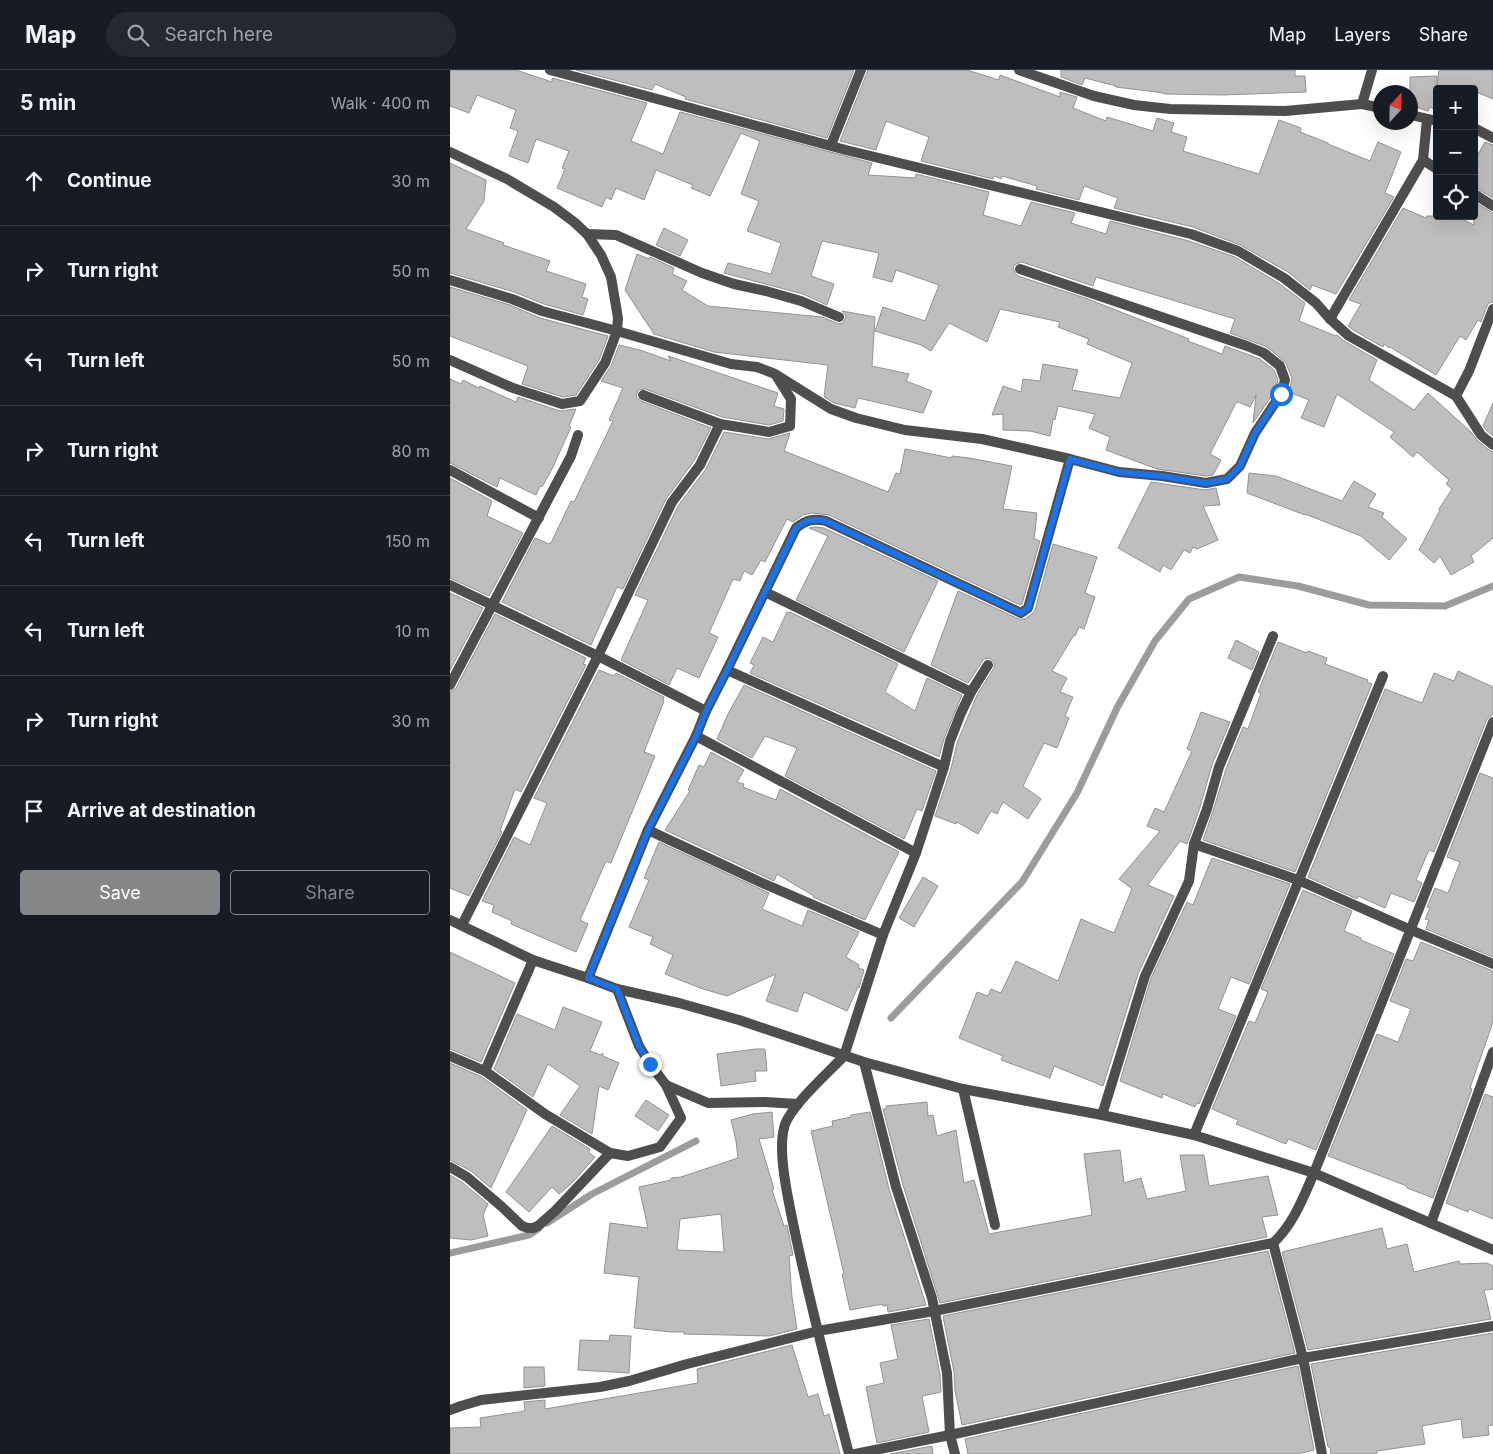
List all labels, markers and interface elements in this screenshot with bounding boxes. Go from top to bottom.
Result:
search box [106,12,456,57]
text: Map [25,20,76,49]
icon: search [124,21,152,49]
text: Search here [164,23,273,46]
text: Map [1269,24,1306,45]
text: Layers [1334,24,1391,45]
text: Share [1419,24,1468,45]
north arrow [1373,85,1418,130]
map controls [1433,85,1478,220]
button: + [1433,85,1478,130]
text: 5 min [20,90,76,115]
text: Walk · 400 m [331,93,430,113]
button: − [1433,130,1478,175]
icon: ahead [20,167,48,195]
text: Continue [67,169,152,192]
text: 30 m [392,171,430,191]
button: locate [1433,175,1478,220]
icon: right [20,257,48,285]
text: Turn right [67,259,158,282]
text: 50 m [392,261,430,281]
icon: left [20,347,48,375]
text: Turn left [67,349,145,372]
text: 50 m [392,351,430,371]
route start [1270,383,1293,406]
icon: right [20,437,48,465]
text: Turn right [67,439,158,462]
text: 80 m [391,441,430,461]
icon: left [20,527,48,555]
text: Turn left [67,529,145,552]
text: 150 m [385,531,430,551]
icon: left [20,617,48,645]
text: Turn left [67,619,145,642]
text: 10 m [395,621,430,641]
icon: right [20,707,48,735]
text: Turn right [67,709,158,732]
text: 30 m [392,711,430,731]
icon: arrive [20,797,48,825]
text: Arrive at destination [67,799,256,822]
button: Save [20,870,220,915]
button: Share [230,870,430,915]
route end [639,1053,662,1076]

